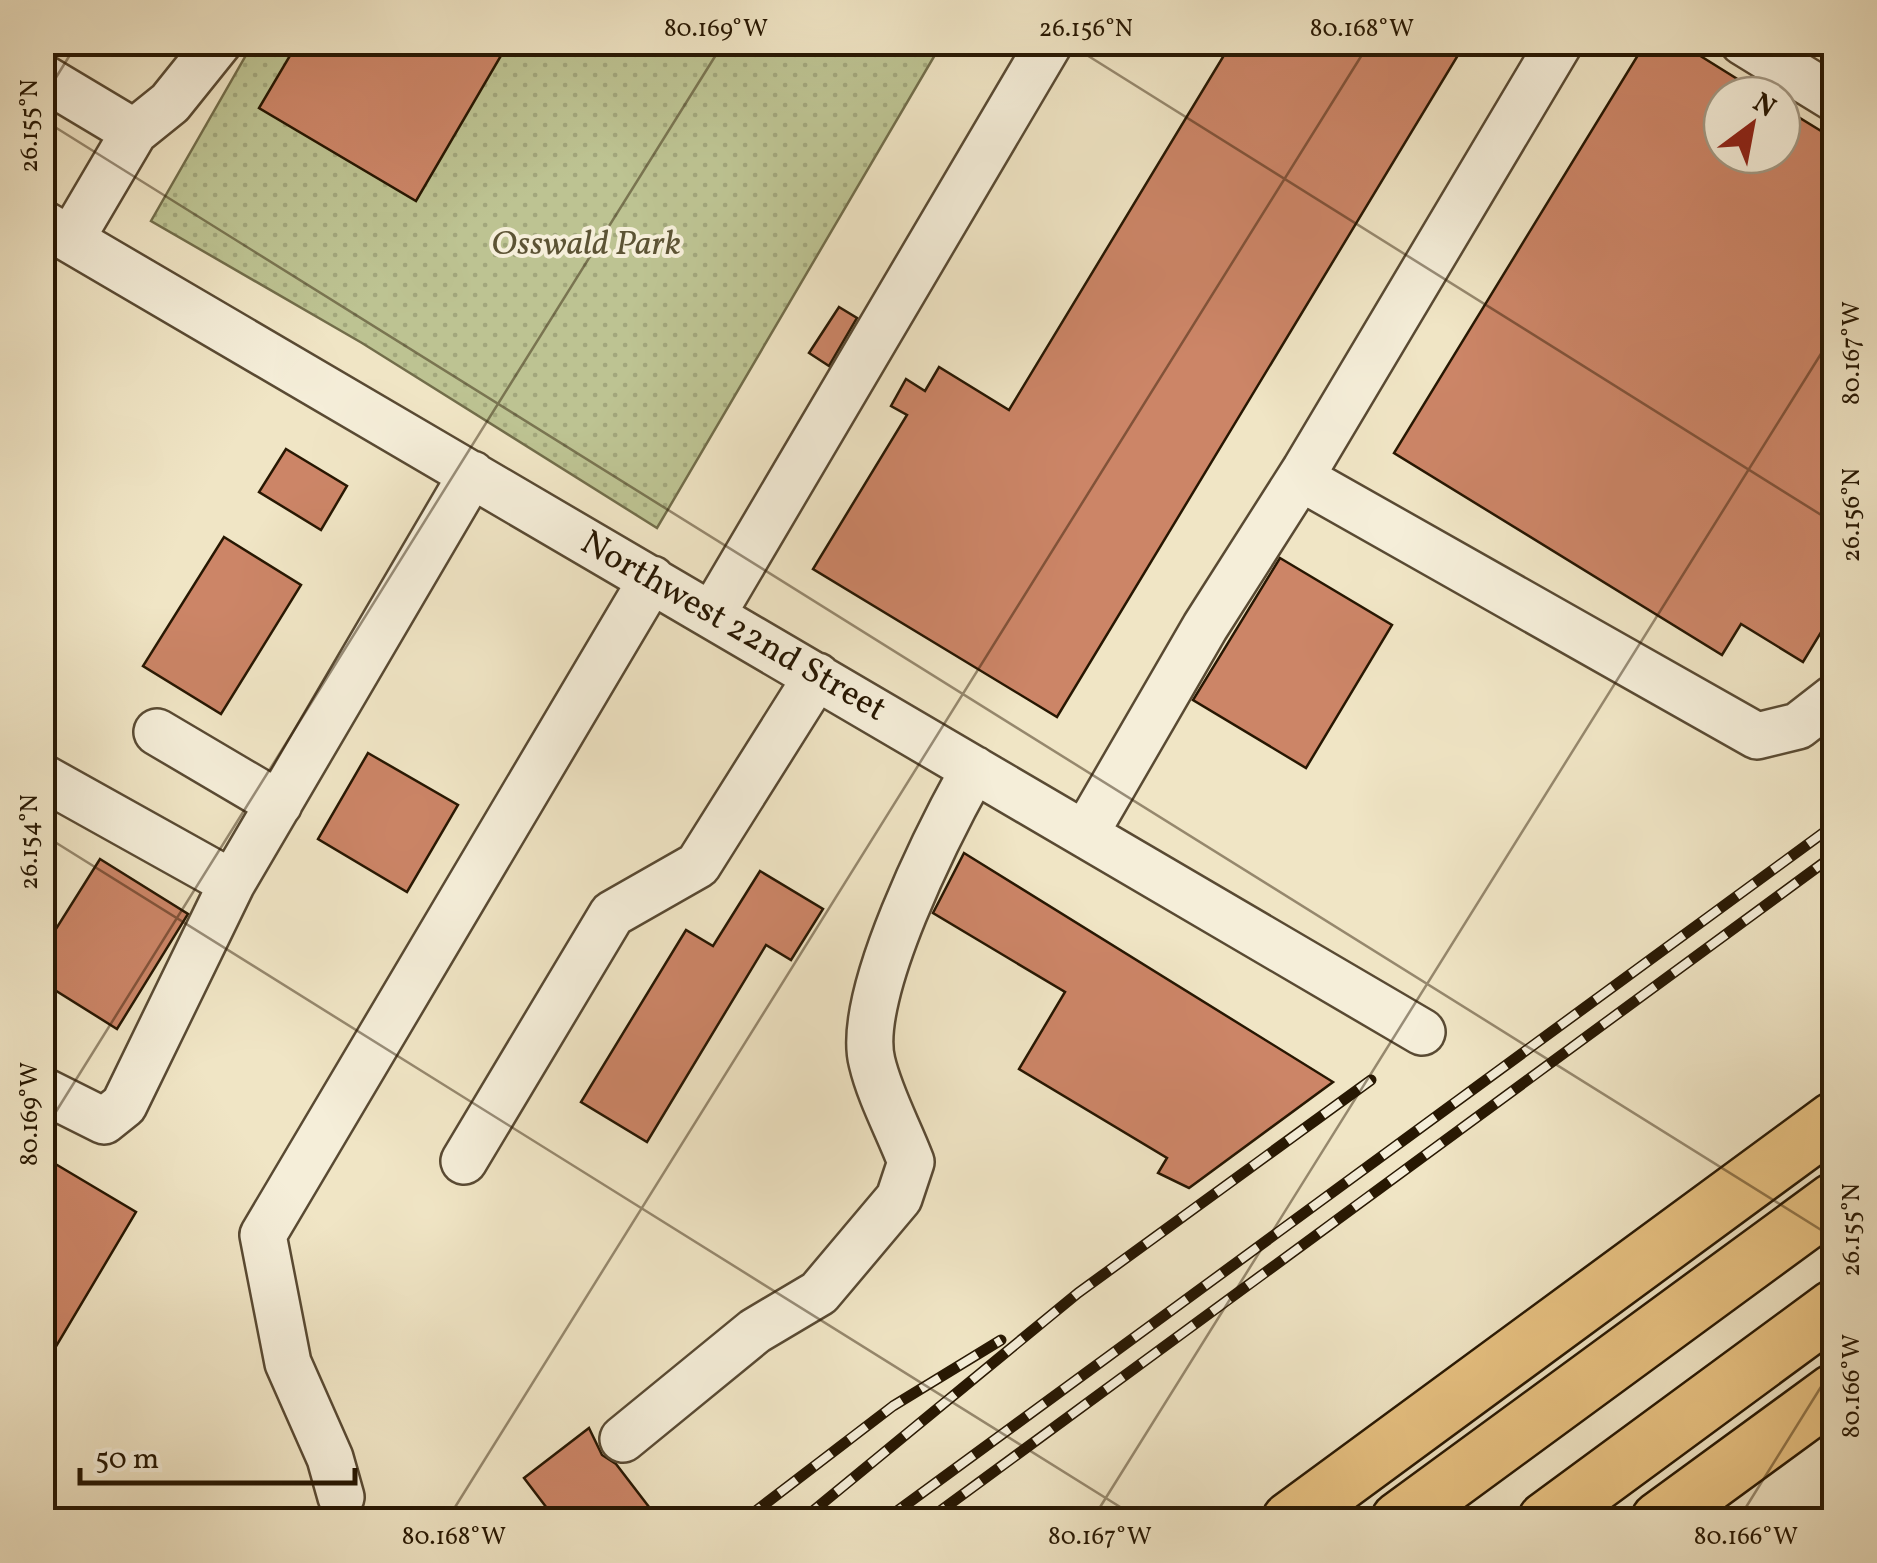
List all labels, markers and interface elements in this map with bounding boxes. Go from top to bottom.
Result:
text: 80.169°W [664,12,768,47]
text: 26.156°N [1039,12,1133,47]
text: 80.168°W [1310,12,1414,47]
north arrow [1702,75,1802,175]
text: 26.155°N [13,79,48,173]
text: N [1745,84,1783,128]
park label: Osswald Park [491,221,681,269]
text: 80.167°W [1835,301,1870,405]
text: 26.156°N [1835,468,1870,562]
street label: Northwest 22nd Street [571,520,895,734]
text: 26.154°N [13,794,48,890]
text: 80.169°W [13,1062,48,1166]
text: 26.155°N [1835,1183,1870,1277]
text: 80.166°W [1835,1334,1870,1438]
scale bar [80,1423,355,1485]
text: 50 m [95,1439,159,1481]
text: 80.168°W [402,1520,506,1555]
text: 80.167°W [1048,1520,1152,1555]
text: 80.166°W [1694,1520,1798,1555]

